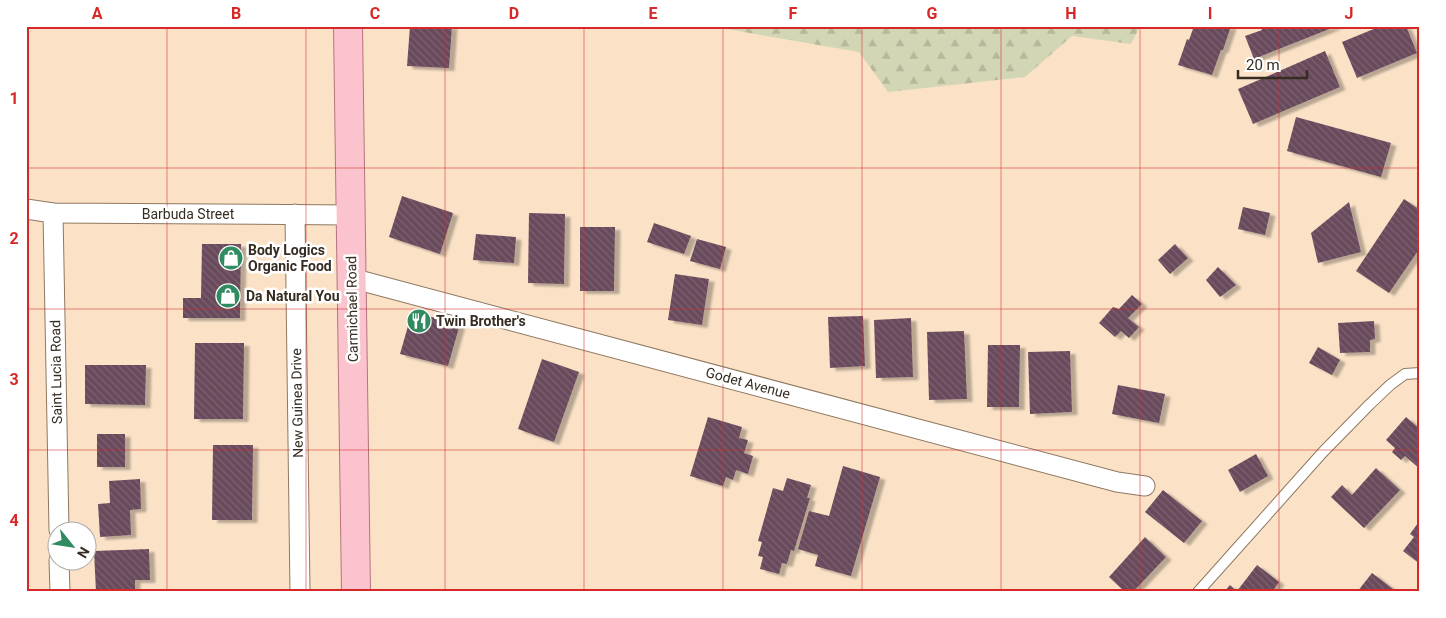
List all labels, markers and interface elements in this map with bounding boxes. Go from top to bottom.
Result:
text: A [92,4,103,23]
text: B [231,4,241,23]
text: C [370,4,380,23]
text: D [509,4,519,23]
text: E [649,4,658,23]
text: F [789,4,798,23]
text: G [927,4,938,23]
text: H [1065,4,1077,23]
text: I [1208,4,1212,23]
text: J [1345,4,1353,23]
scale bar [1238,48,1307,80]
text: 20 m [1246,56,1280,74]
text: 1 [9,89,19,108]
street label: Barbuda Street [142,206,235,222]
text: 2 [9,229,19,248]
place label: Body Logics Organic Food [248,242,332,274]
shop icon: Body Logics Organic Food [218,245,244,271]
street label: Carmichael Road [343,256,361,362]
shop icon: Da Natural You [215,283,241,309]
place label: Da Natural You [246,288,340,304]
restaurant icon: Twin Brother's [406,308,432,334]
place label: Twin Brother's [436,313,526,329]
street label: Saint Lucia Road [47,320,65,424]
street label: New Guinea Drive [288,348,306,458]
street label: Godet Avenue [704,364,792,402]
text: 3 [9,370,19,389]
text: 4 [9,511,19,530]
north arrow [48,520,98,570]
text: N [74,544,93,561]

